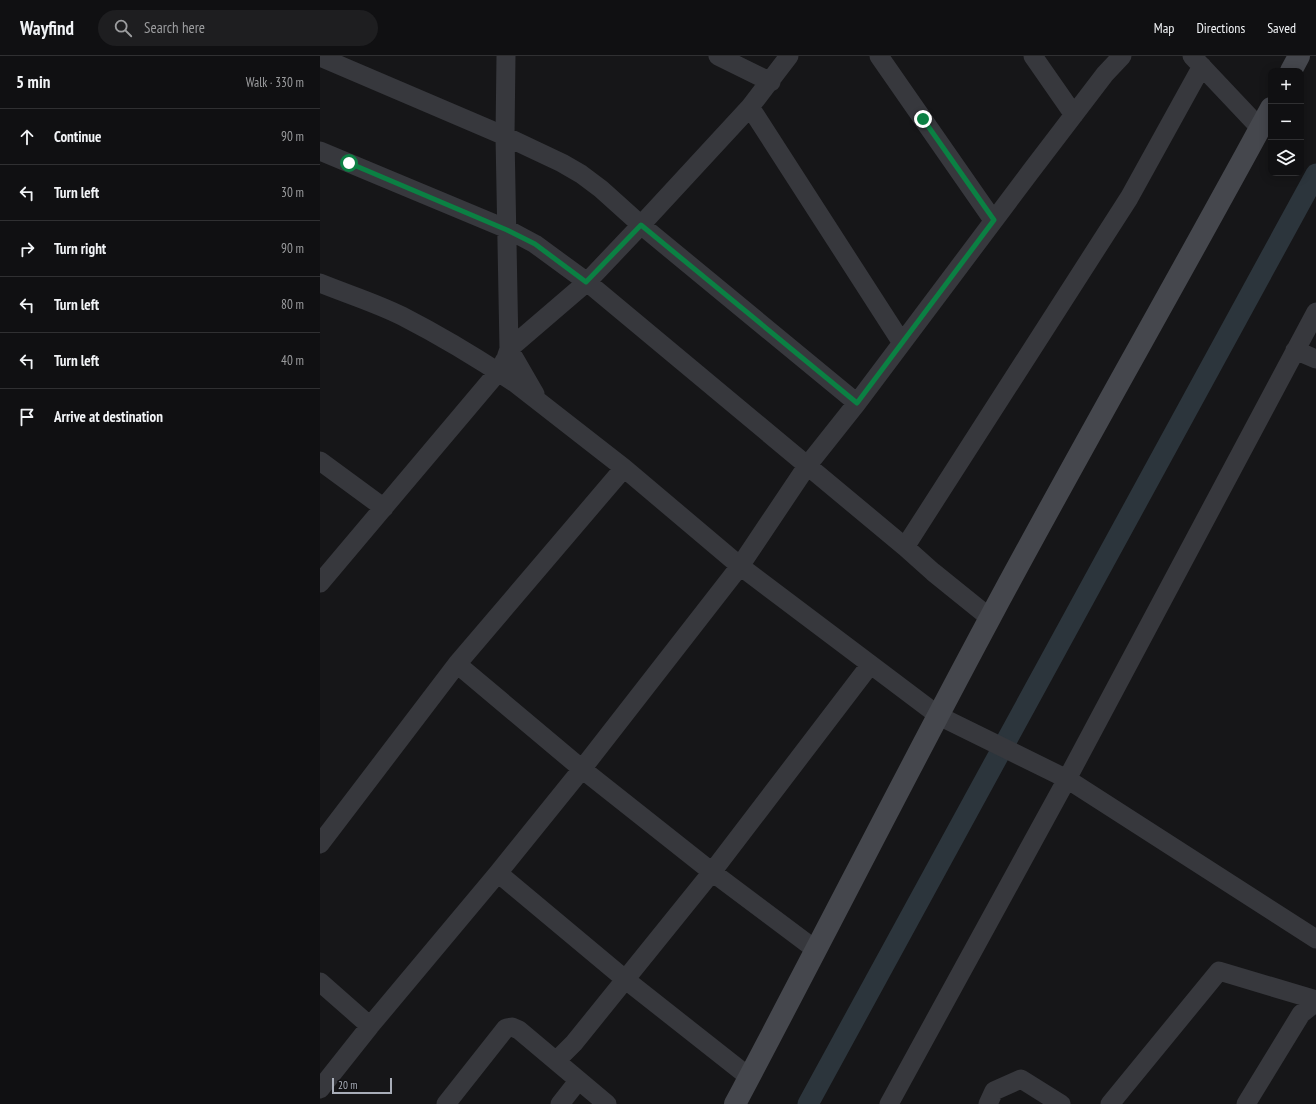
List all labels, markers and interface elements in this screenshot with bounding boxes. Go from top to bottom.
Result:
search box [98,10,378,46]
text: Wayfind [20,16,74,40]
icon: search [112,17,134,39]
text: Search here [144,18,205,37]
text: Map [1154,19,1174,37]
text: Directions [1196,19,1245,37]
text: Saved [1267,19,1296,37]
map controls [1268,68,1304,176]
button: + [1268,68,1304,104]
text: 5 min [16,71,50,93]
text: Walk · 330 m [246,74,304,91]
button: − [1268,104,1304,140]
route end [914,110,932,128]
icon: ahead [16,126,38,148]
text: Continue [54,127,101,146]
text: 90 m [281,128,304,145]
button: layers [1268,140,1304,176]
route start [340,154,358,172]
icon: left [16,182,38,204]
text: Turn left [54,183,99,202]
text: 30 m [281,184,304,201]
icon: right [16,238,38,260]
text: Turn right [54,239,106,258]
text: 90 m [281,240,304,257]
icon: left [16,294,38,316]
text: Turn left [54,295,99,314]
text: 80 m [281,296,304,313]
icon: left [16,350,38,372]
text: Turn left [54,351,99,370]
text: 40 m [281,352,304,369]
icon: arrive [16,406,38,428]
text: Arrive at destination [54,407,163,426]
scale bar [332,1076,392,1095]
text: 20 m [338,1078,357,1092]

